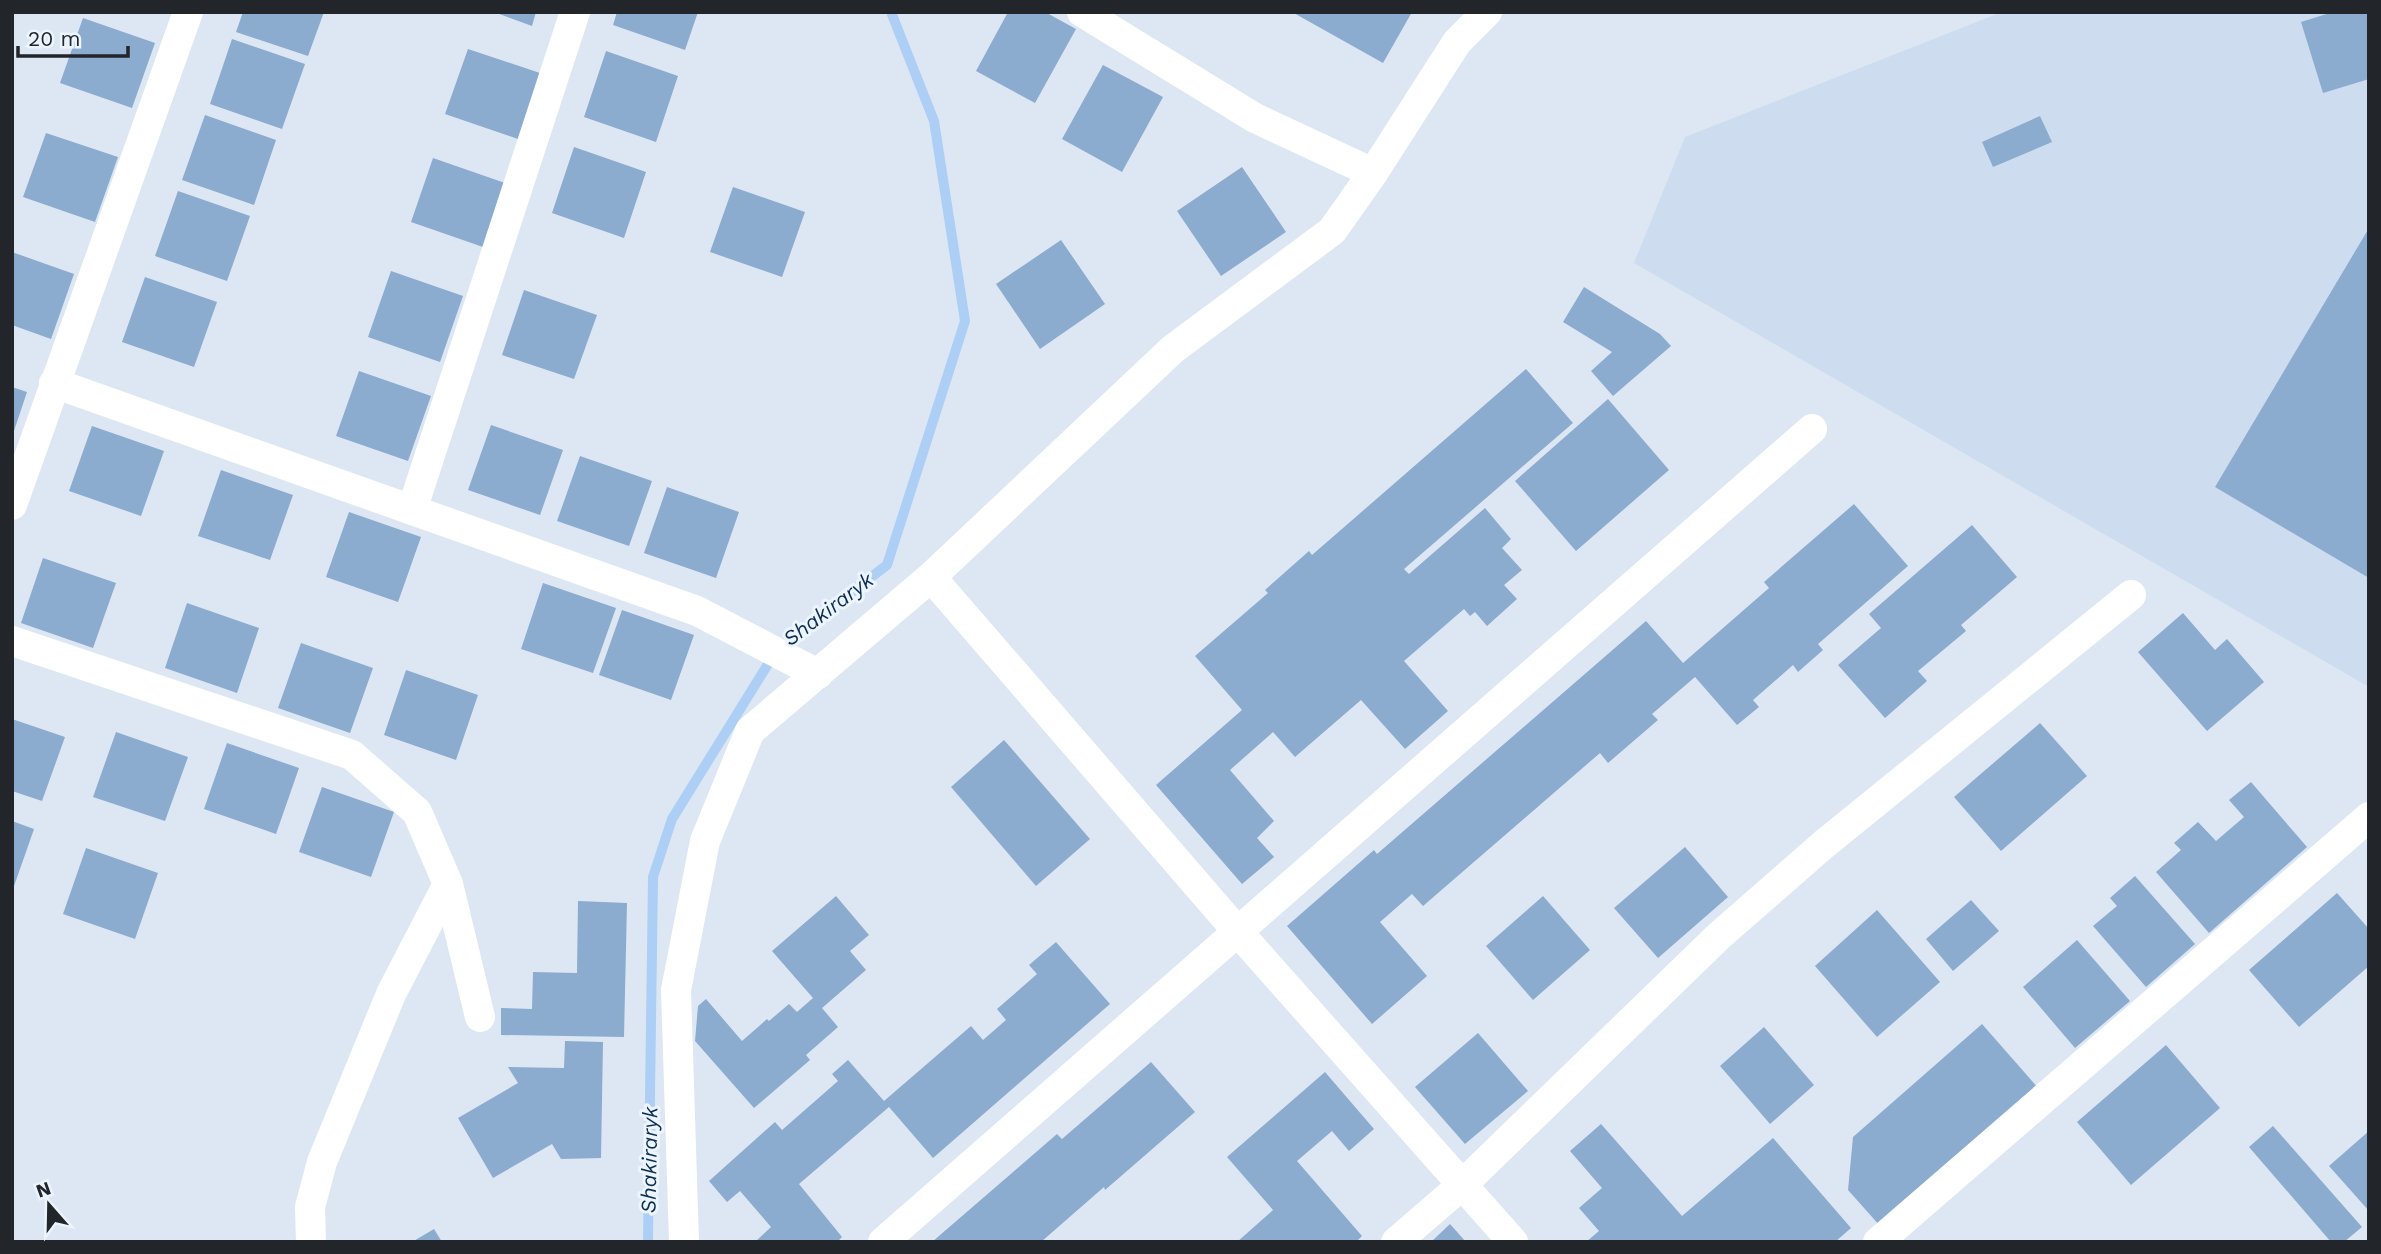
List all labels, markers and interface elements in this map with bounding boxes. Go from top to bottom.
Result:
scale bar [18,14,128,58]
text: 20 m [28,26,80,51]
water label: Shakiraryk [778,567,879,651]
water label: Shakiraryk [636,1106,662,1214]
north arrow [14,1170,84,1240]
text: N [33,1176,54,1203]

